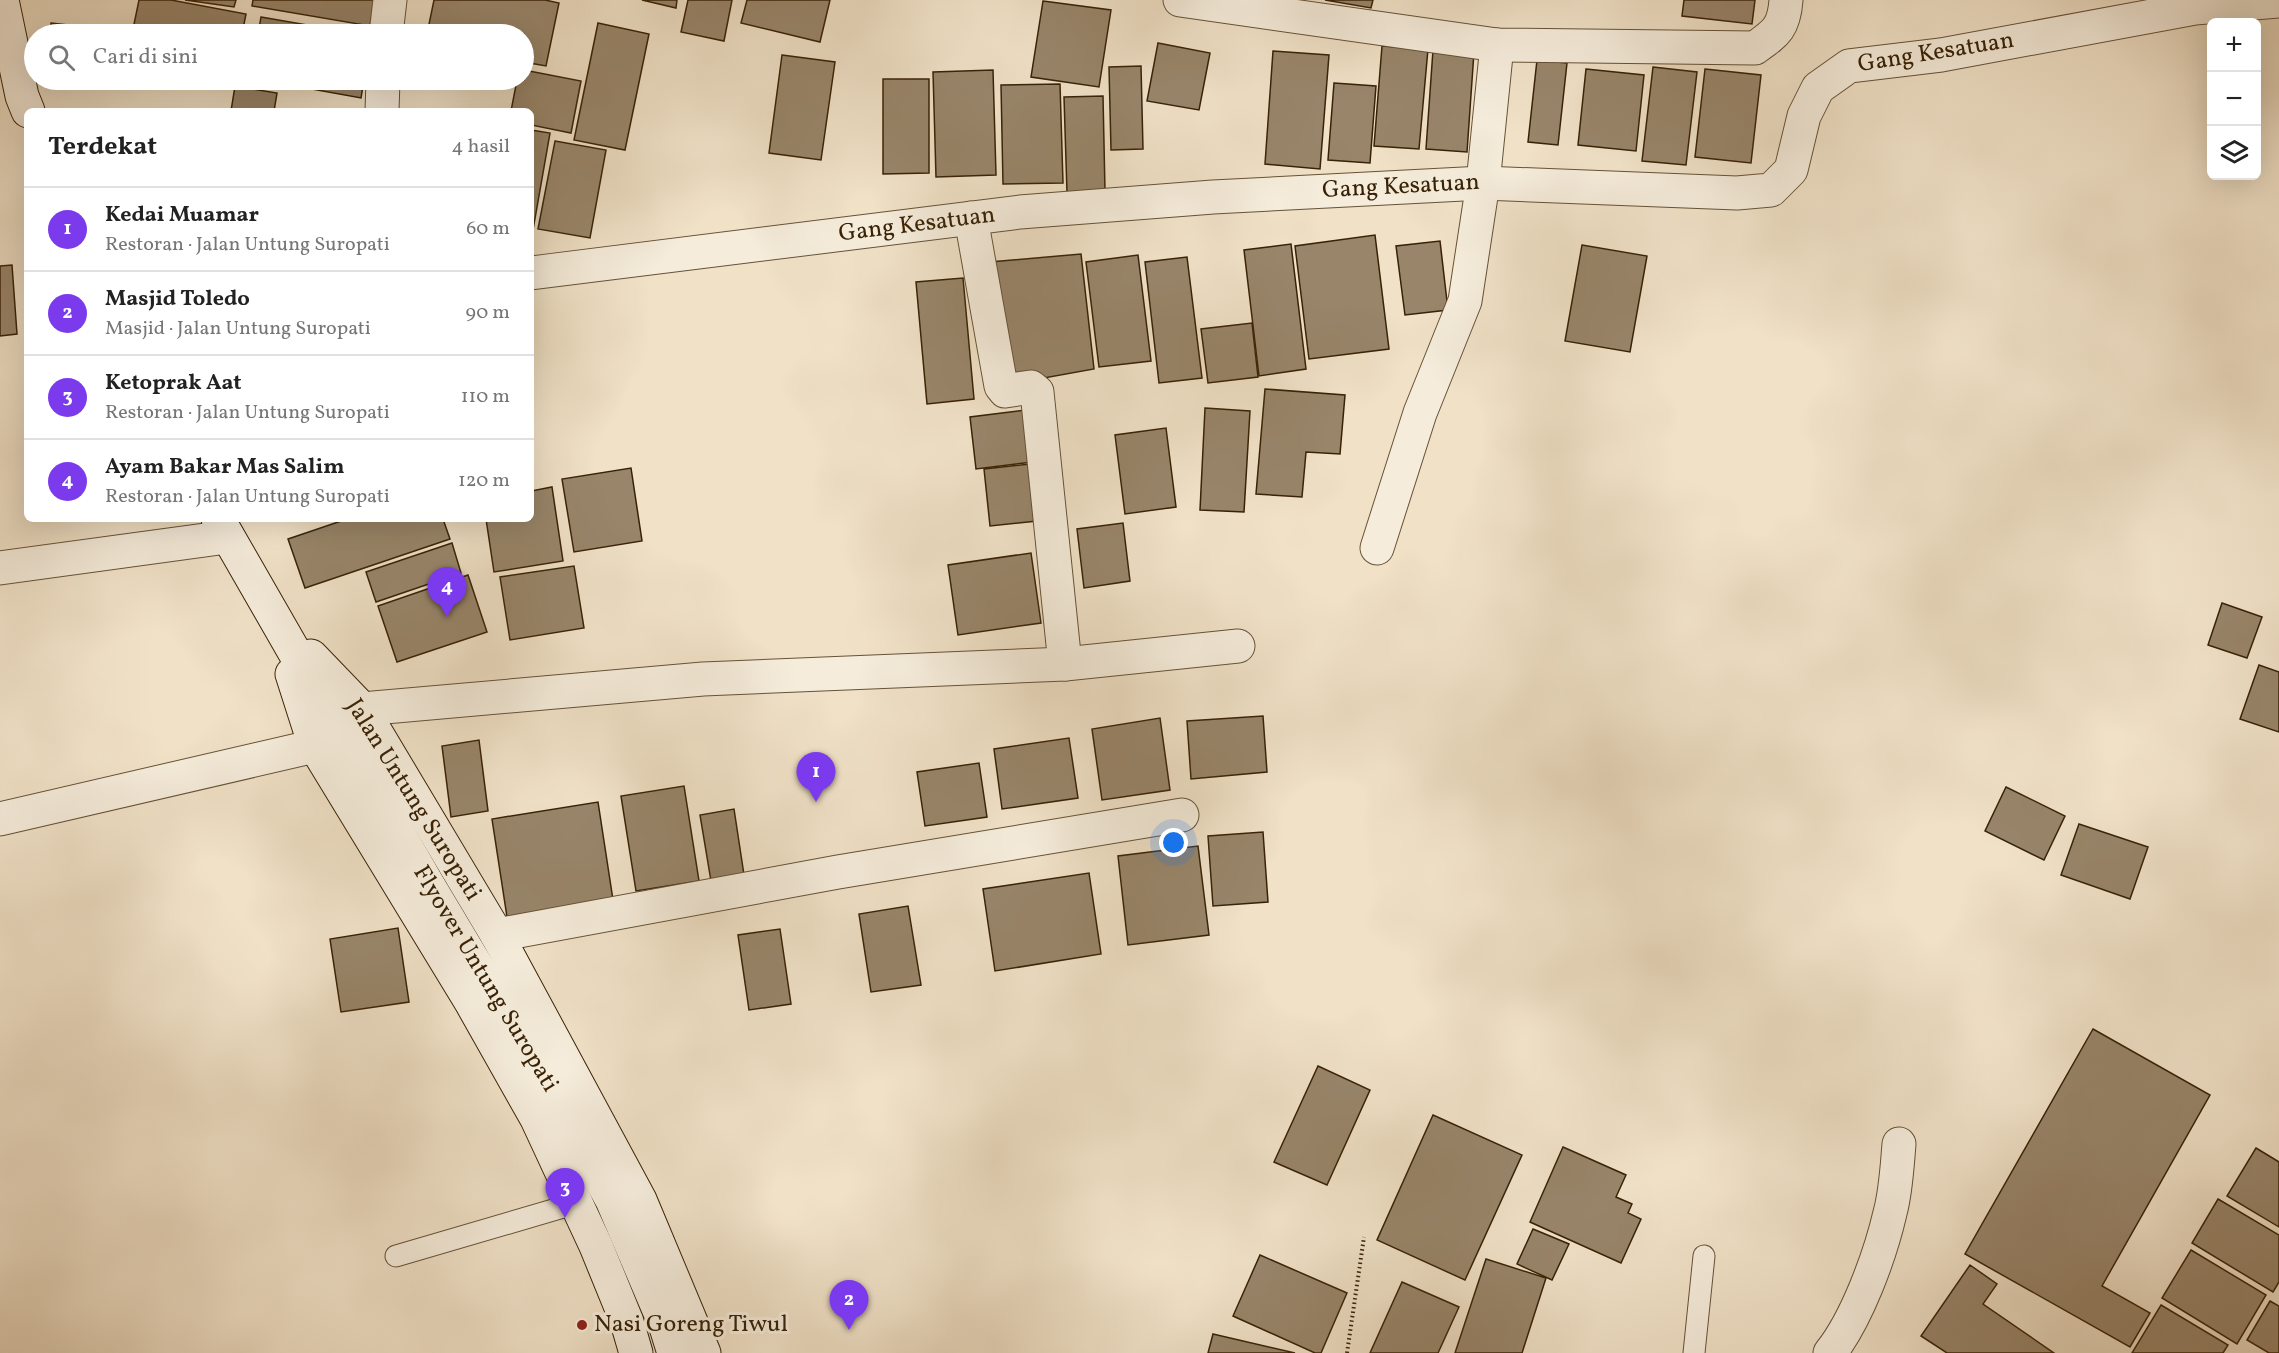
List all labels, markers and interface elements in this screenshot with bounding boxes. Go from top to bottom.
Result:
map controls [2207,18,2261,180]
button: + [2207,18,2261,72]
search box [24,24,534,90]
street label: Gang Kesatuan [1855,24,2017,82]
icon: search [45,41,78,74]
text: Cari di sini [93,42,198,73]
button: − [2207,72,2261,126]
button: layers [2207,126,2261,180]
text: Terdekat [48,129,157,165]
text: 4 hasil [452,133,510,161]
street label: Gang Kesatuan [1321,166,1481,208]
street label: Gang Kesatuan [837,199,997,251]
text: Kedai Muamar [105,200,259,231]
text: 1 [63,215,72,243]
text: 60 m [466,215,510,243]
text: Restoran · Jalan Untung Suropati [105,231,390,259]
text: Masjid Toledo [105,284,250,315]
text: 2 [62,299,73,327]
text: 90 m [466,299,510,327]
text: Masjid · Jalan Untung Suropati [105,315,371,343]
text: Ketoprak Aat [105,368,242,399]
text: 3 [62,383,73,411]
text: 110 m [461,383,510,411]
text: Restoran · Jalan Untung Suropati [105,399,390,427]
text: Ayam Bakar Mas Salim [105,452,345,483]
text: 4 [61,467,74,495]
text: 120 m [458,467,510,495]
text: Restoran · Jalan Untung Suropati [105,483,390,511]
pin: 4 [428,568,466,617]
street label: Jalan Untung Suropati [337,692,489,908]
pin: 1 [796,752,836,802]
your location [1159,828,1188,857]
street label: Flyover Untung Suropati [404,859,566,1099]
pin: 3 [546,1168,584,1218]
pin: 2 [830,1280,868,1330]
place label: Nasi Goreng Tiwul [594,1308,788,1342]
marker: Nasi Goreng Tiwul [575,1318,589,1332]

